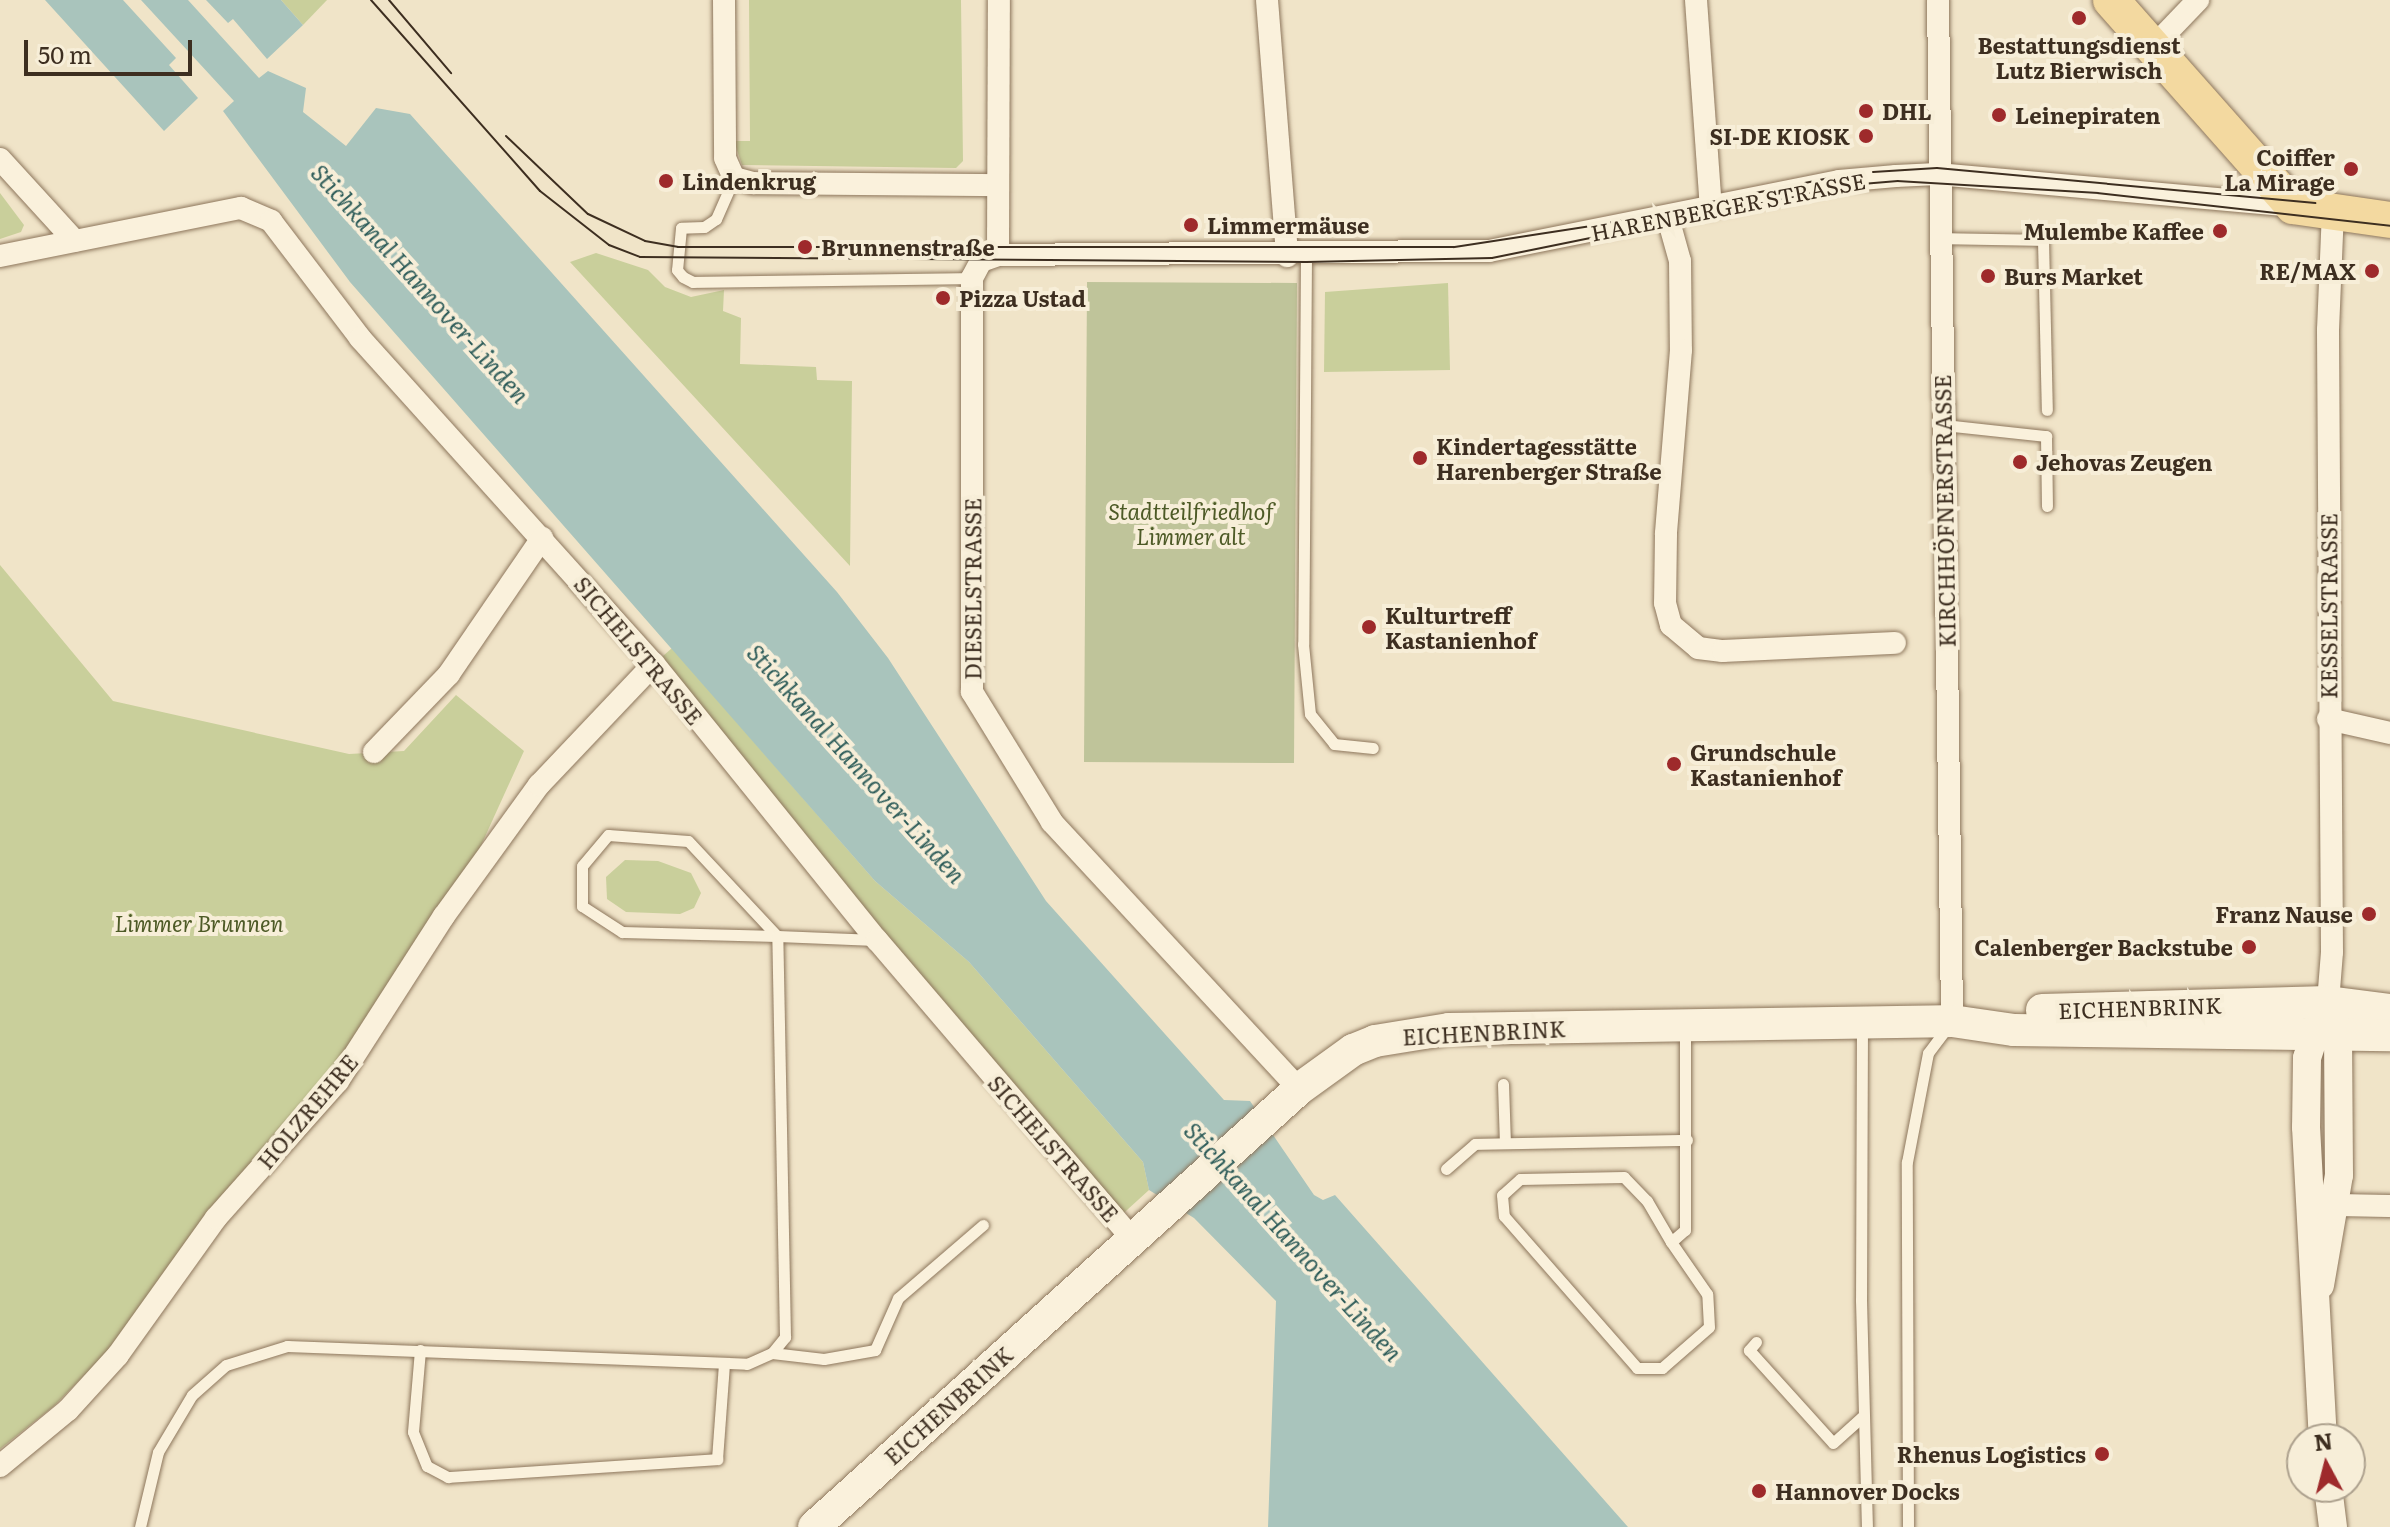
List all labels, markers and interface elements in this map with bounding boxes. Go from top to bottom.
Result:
marker: Bestattungsdienst Lutz Bierwisch [2070,9,2088,27]
scale bar [28,24,196,74]
place label: Bestattungsdienst Lutz Bierwisch [1977,31,2181,82]
text: 50 m [38,36,92,71]
place label: DHL [1882,98,1932,124]
marker: DHL [1857,102,1875,120]
place label: Leinepiraten [2015,102,2161,128]
marker: Leinepiraten [1990,106,2008,124]
place label: SI-DE KIOSK [1710,123,1850,149]
marker: SI-DE KIOSK [1857,127,1875,145]
place label: Coiffer La Mirage [2224,143,2335,194]
water label: Stichkanal Hannover-Linden [306,158,536,408]
marker: Coiffer La Mirage [2342,160,2360,178]
street label: HARENBERGER STRASSE [1589,166,1867,246]
place label: Lindenkrug [682,168,816,194]
marker: Lindenkrug [657,172,675,190]
place label: Limmermäuse [1207,212,1370,238]
marker: Limmermäuse [1182,216,1200,234]
place label: Mulembe Kaffee [2023,218,2204,244]
marker: Mulembe Kaffee [2211,222,2229,240]
place label: Brunnenstraße [821,234,995,260]
marker: Brunnenstraße [796,238,814,256]
place label: RE/MAX [2259,258,2356,284]
marker: RE/MAX [2363,262,2381,280]
place label: Burs Market [2004,263,2143,289]
marker: Burs Market [1979,267,1997,285]
place label: Pizza Ustad [959,285,1086,311]
marker: Pizza Ustad [934,289,952,307]
street label: KIRCHHÖFNERSTRASSE [1928,374,1960,648]
place label: Kindertagesstätte Harenberger Straße [1436,432,1662,484]
marker: Kindertagesstätte Harenberger Straße [1411,449,1429,467]
place label: Jehovas Zeugen [2036,449,2212,475]
marker: Jehovas Zeugen [2011,453,2029,471]
park label: Stadtteilfriedhof Limmer alt [1108,497,1274,548]
street label: DIESELSTRASSE [959,498,985,680]
street label: KESSELSTRASSE [2315,513,2341,699]
street label: SICHELSTRASSE [569,571,709,729]
place label: Kulturtreff Kastanienhof [1385,601,1536,652]
marker: Kulturtreff Kastanienhof [1360,618,1378,636]
water label: Stichkanal Hannover-Linden [742,638,972,888]
place label: Grundschule Kastanienhof [1690,738,1841,790]
marker: Grundschule Kastanienhof [1665,755,1683,773]
place label: Franz Nause [2215,901,2353,927]
marker: Franz Nause [2360,905,2378,923]
park label: Limmer Brunnen [114,910,284,936]
place label: Calenberger Backstube [1974,934,2233,960]
marker: Calenberger Backstube [2240,938,2258,956]
street label: EICHENBRINK [2058,991,2222,1023]
street label: EICHENBRINK [1402,1015,1566,1049]
street label: HOLZREHRE [251,1048,363,1174]
street label: SICHELSTRASSE [983,1069,1125,1227]
water label: Stichkanal Hannover-Linden [1179,1116,1409,1366]
street label: EICHENBRINK [878,1340,1018,1470]
north arrow [2286,1423,2366,1503]
text: N [2312,1423,2334,1458]
place label: Rhenus Logistics [1897,1441,2086,1467]
marker: Rhenus Logistics [2093,1445,2111,1463]
place label: Hannover Docks [1775,1478,1960,1504]
marker: Hannover Docks [1750,1482,1768,1500]

